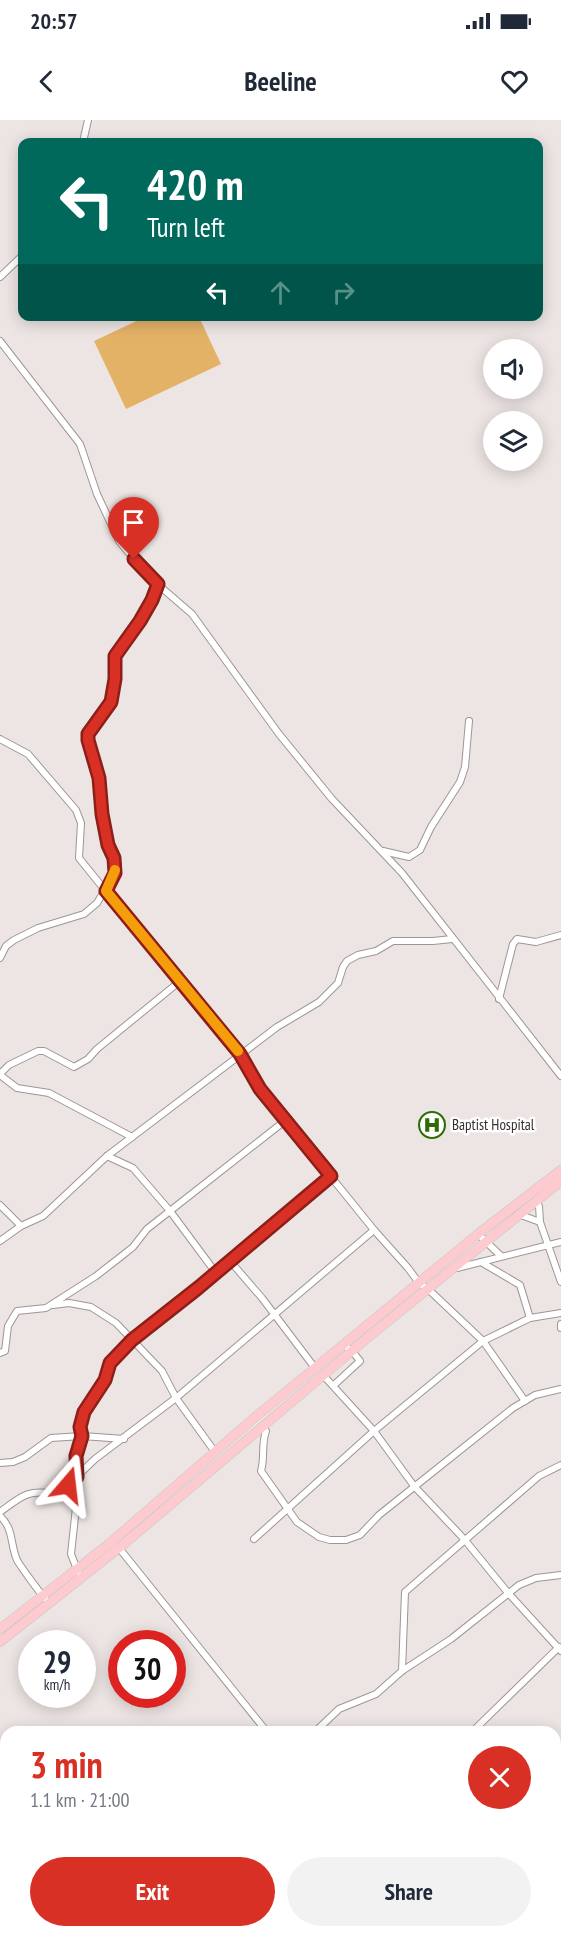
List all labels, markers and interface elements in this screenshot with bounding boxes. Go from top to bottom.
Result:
text: 20:57 [30,7,78,35]
text: Beeline [244,64,317,98]
icon: back [30,65,63,98]
icon: heart [498,65,531,98]
text: 420 m [147,157,244,212]
icon: left [48,162,126,240]
text: Turn left [147,210,225,244]
icon: left [201,276,234,309]
icon: ahead [264,276,297,309]
icon: right [327,276,360,309]
map controls [483,339,543,471]
button: sound [483,339,543,399]
button: layers [483,411,543,471]
pin [108,497,159,559]
icon: arrive [117,506,150,539]
hospital icon: Baptist Hospital [417,1110,447,1140]
place label: Baptist Hospital [452,1115,535,1134]
position arrow [36,1453,100,1517]
speed limit sign: 30 [108,1630,186,1708]
text: 29 [43,1642,71,1681]
text: km/h [44,1675,70,1694]
text: 3 min [30,1741,103,1788]
button: close [468,1746,531,1809]
text: 1.1 km · 21:00 [30,1787,129,1813]
button: Exit [30,1857,275,1926]
button: Share [287,1857,531,1926]

